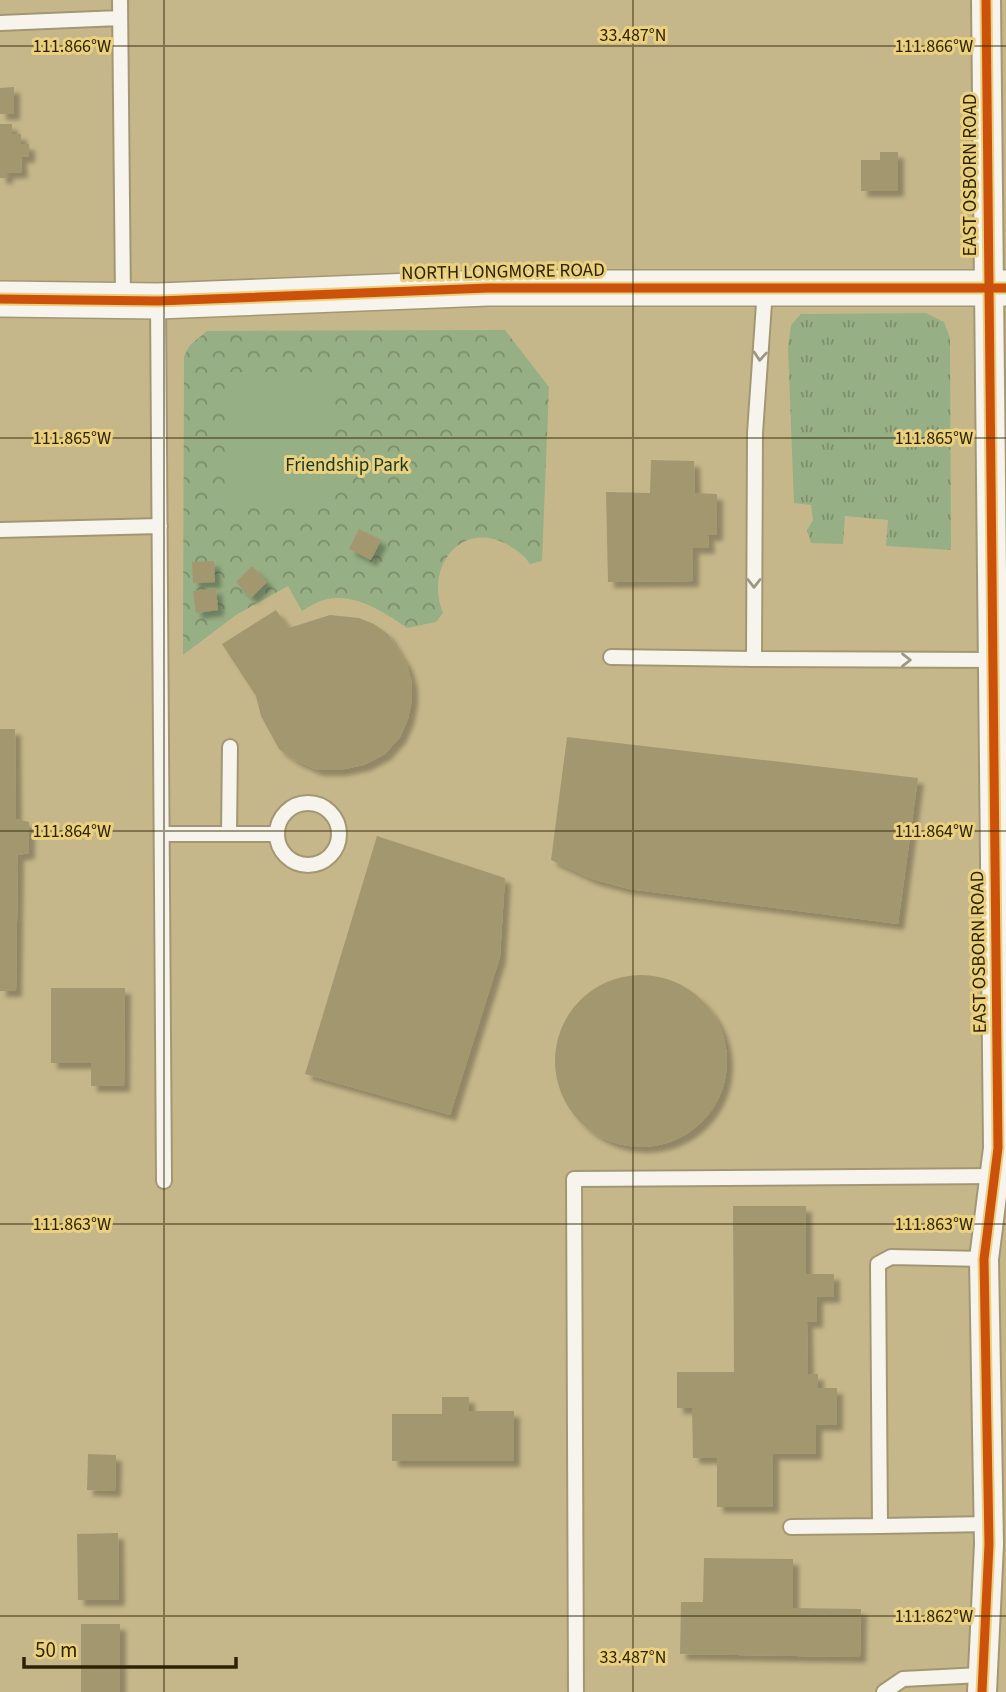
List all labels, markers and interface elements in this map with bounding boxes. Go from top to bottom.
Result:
text: 33.487°N [600,23,666,48]
text: 111.866°W [33,34,111,59]
text: 111.866°W [895,34,973,59]
street label: EAST OSBORN ROAD [957,94,984,256]
street label: NORTH LONGMORE ROAD [401,257,605,287]
one-way arrow [753,350,768,361]
text: 111.865°W [33,426,111,451]
text: 111.865°W [895,426,973,451]
park label: Friendship Park [285,452,409,479]
one-way arrow [746,578,762,589]
one-way arrow [901,652,911,668]
text: 111.864°W [33,819,111,844]
text: 111.864°W [895,819,973,844]
street label: EAST OSBORN ROAD [964,870,994,1034]
text: 111.863°W [33,1212,111,1237]
text: 111.863°W [895,1212,973,1237]
text: 111.862°W [895,1604,973,1629]
scale bar [24,1626,236,1670]
text: 50 m [35,1635,77,1665]
text: 33.487°N [600,1645,666,1670]

